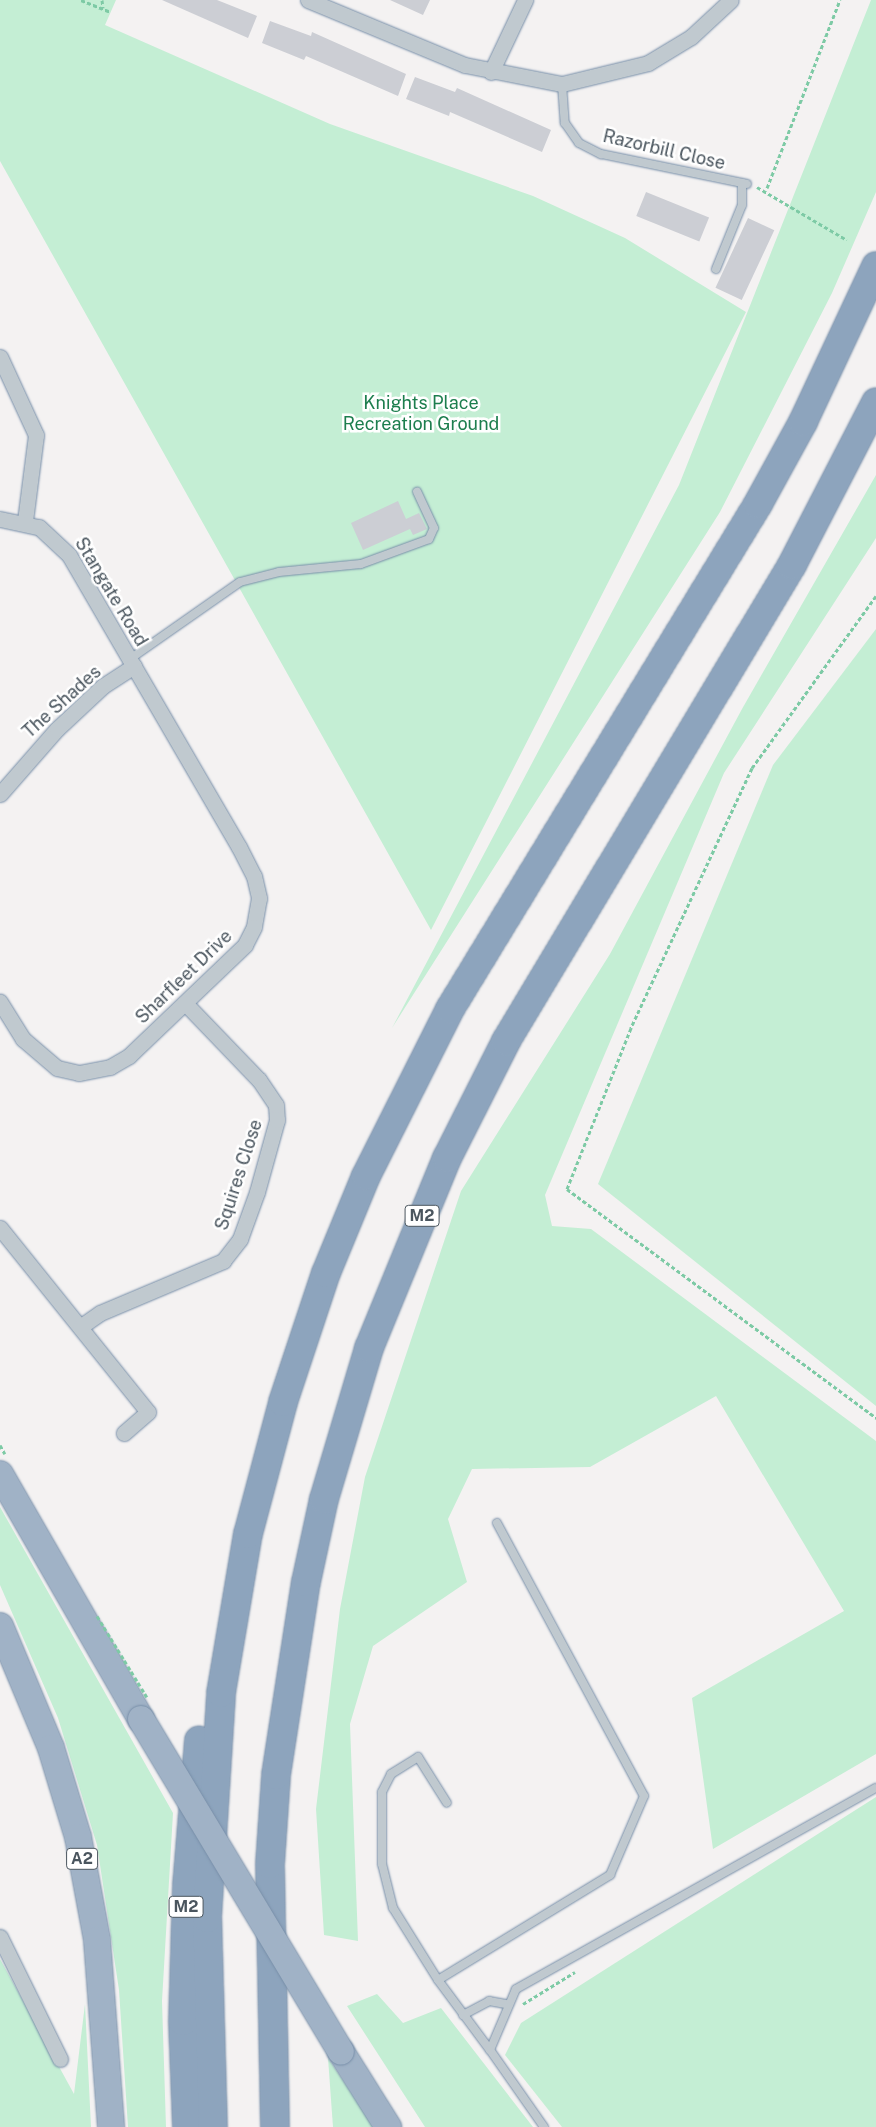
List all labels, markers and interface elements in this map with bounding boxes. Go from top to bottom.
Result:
street label: Razorbill Close [601,125,727,175]
park label: Knights Place Recreation Ground [343,393,499,436]
street label: Stangate Road [70,534,152,650]
street label: The Shades [18,661,106,743]
street label: Sharfleet Drive [131,926,237,1028]
street label: Squires Close [211,1117,267,1233]
road number: M2 [404,1202,440,1230]
road number: A2 [66,1846,98,1872]
road number: M2 [168,1894,204,1920]

